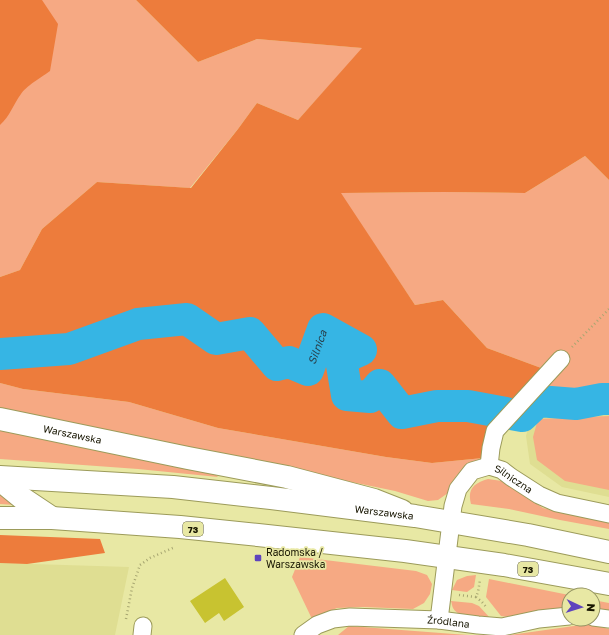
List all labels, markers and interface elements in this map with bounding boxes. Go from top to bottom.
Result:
water label: Silnica [304,327,329,366]
street label: Warszawska [42,422,103,446]
street label: Silniczna [493,462,535,495]
street label: Warszawska [354,503,414,522]
road number: 73 [183,522,203,536]
place label: Radomska / Warszawska [266,546,325,570]
marker: Radomska / Warszawska [253,553,263,563]
road number: 73 [518,562,538,576]
north arrow [561,587,601,627]
text: N [585,603,598,612]
street label: Źródlana [427,614,470,630]

